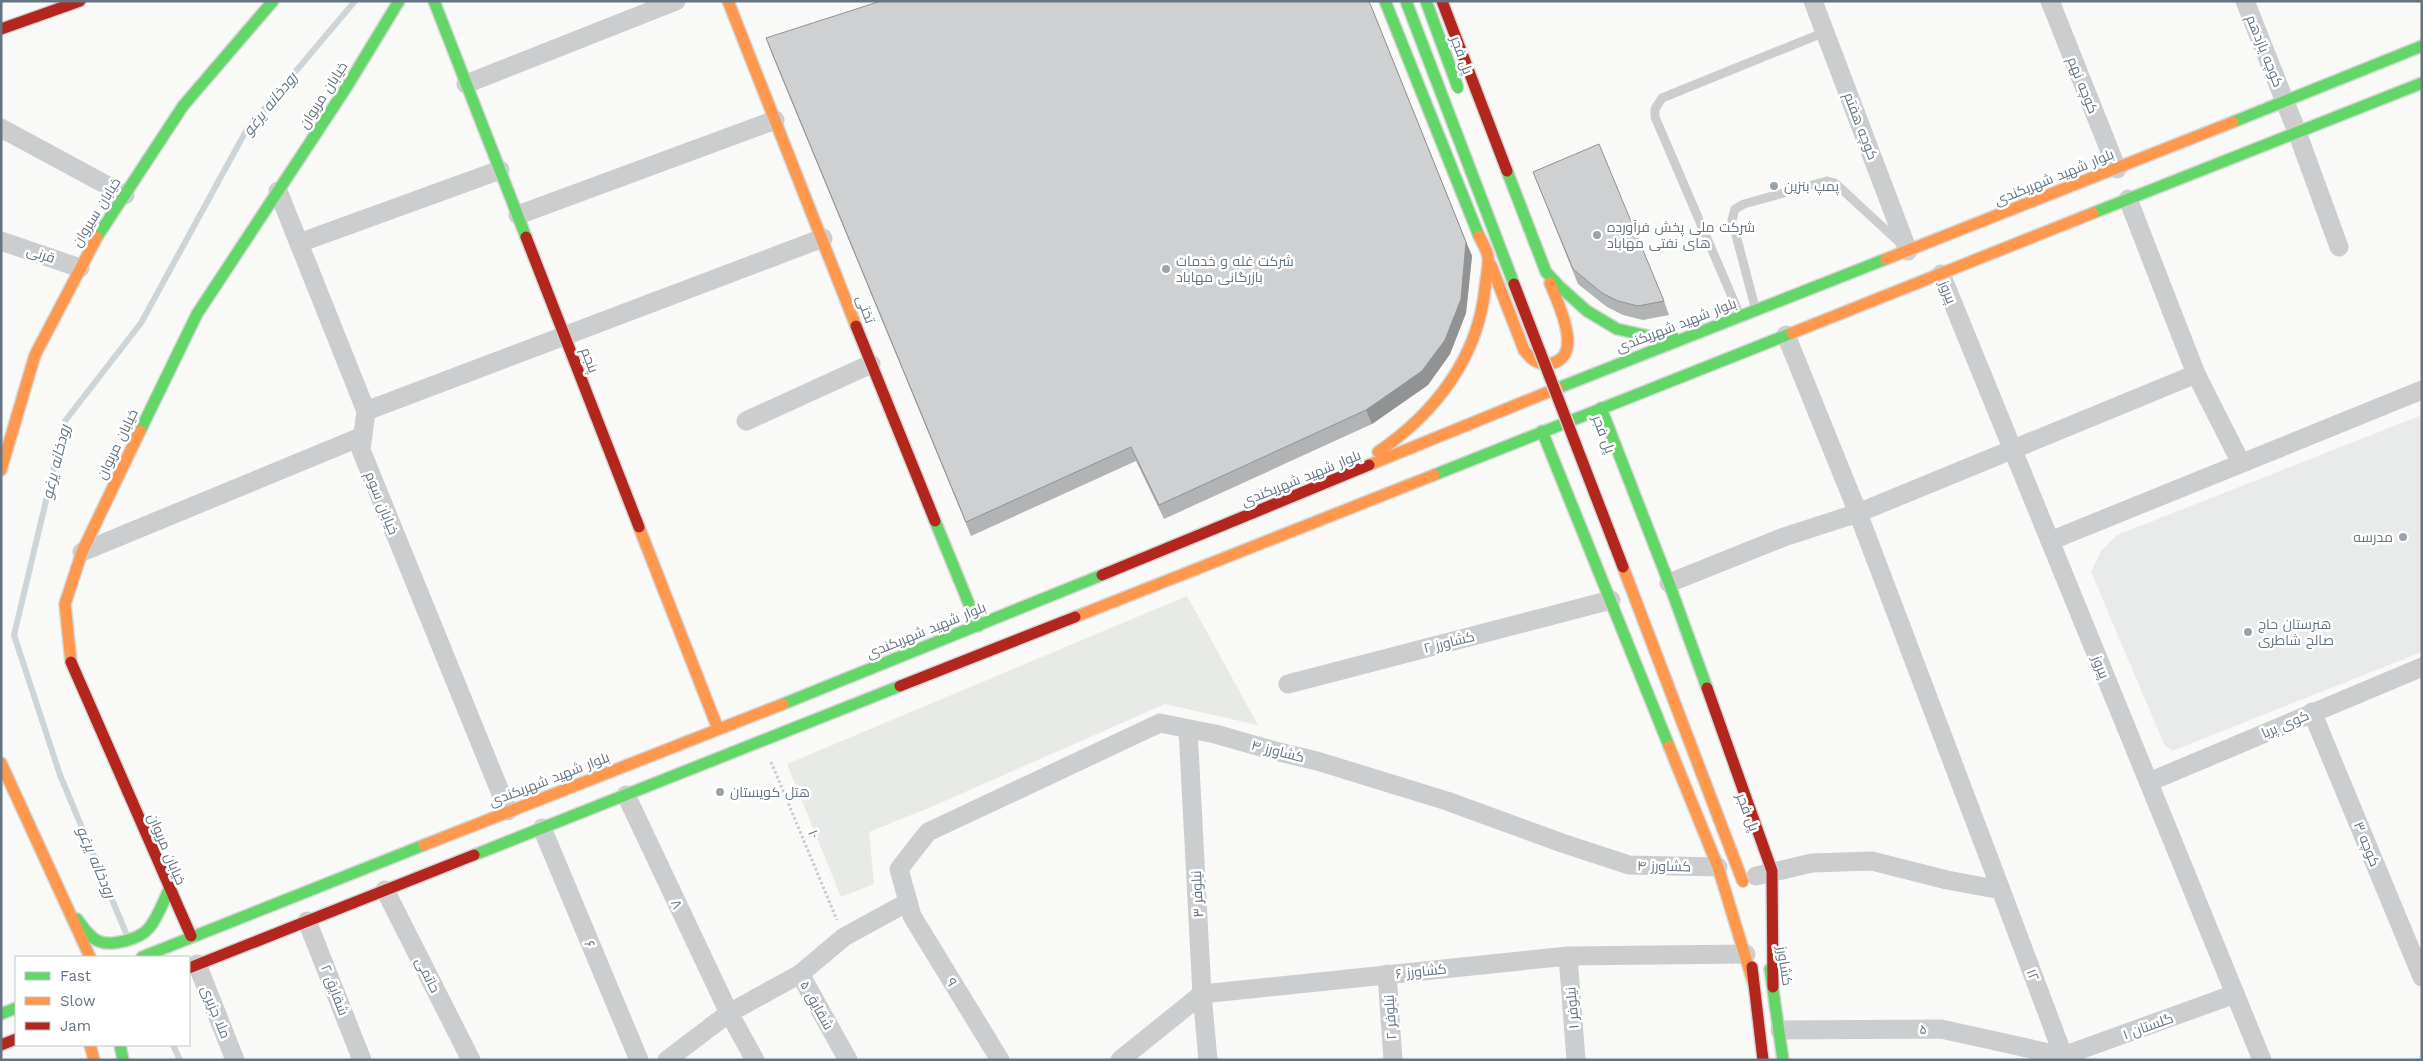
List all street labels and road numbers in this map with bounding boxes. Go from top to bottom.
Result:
street label: کوچه یازدهم [2241,13,2287,90]
street label: پل فجر [1446,33,1476,77]
street label: کوچه نهم [2063,54,2102,116]
street label: خیابان مریوان [296,59,350,131]
street label: کوچه هفتم [1839,90,1881,163]
street label: بلوار شهید شهریکندی [1992,146,2116,208]
street label: خیابان سیروان [68,174,124,250]
street label: قرنی [25,242,57,266]
street label: پیروز [1934,277,1960,307]
street label: تختی [853,293,879,325]
street label: بلوار شهید شهریکندی [1614,295,1738,355]
street label: پنجم [576,345,602,376]
street label: خیابان مریوان [93,406,141,482]
street label: پل فجر [1587,412,1619,456]
street label: بلوار شهید شهریکندی [1239,447,1363,509]
street label: خیابان سوم [360,469,402,538]
street label: بلوار شهید شهریکندی [864,599,988,661]
street label: کشاورز ۲ [1422,628,1476,656]
street label: پیروز [2087,652,2113,682]
street label: کوی پریا [2259,707,2312,743]
street label: کشاورز ۴ [1250,737,1306,765]
street label: بلوار شهید شهریکندی [487,749,611,809]
street label: پل فجر [1731,790,1763,834]
street label: خیابان مریوان [145,811,189,887]
street label: کوچه ۳ [2349,819,2383,870]
street label: ۱۰ [805,827,823,841]
street label: کشاورز ۴ [1637,858,1691,874]
street label: نیلوفر ۳ [1188,870,1206,918]
street label: ۸ [668,897,686,912]
street label: ۶ [581,938,599,950]
street label: کشاورز [1774,944,1796,987]
street label: حاتمی [412,955,444,995]
street label: کشاورز ۶ [1395,960,1447,982]
street label: شقایق ۲ [317,962,352,1018]
street label: ۱۲ [2023,967,2043,983]
street label: ۹ [943,975,961,989]
street label: شقایق ۵ [796,978,837,1033]
street label: ملا جزیری [198,983,234,1041]
street label: نیلوفر ۱ [1562,986,1582,1030]
street label: نیلوفر ۲ [1380,994,1400,1040]
street label: گلستان ۱ [2121,1010,2175,1042]
street label: ۵ [1919,1021,1927,1037]

